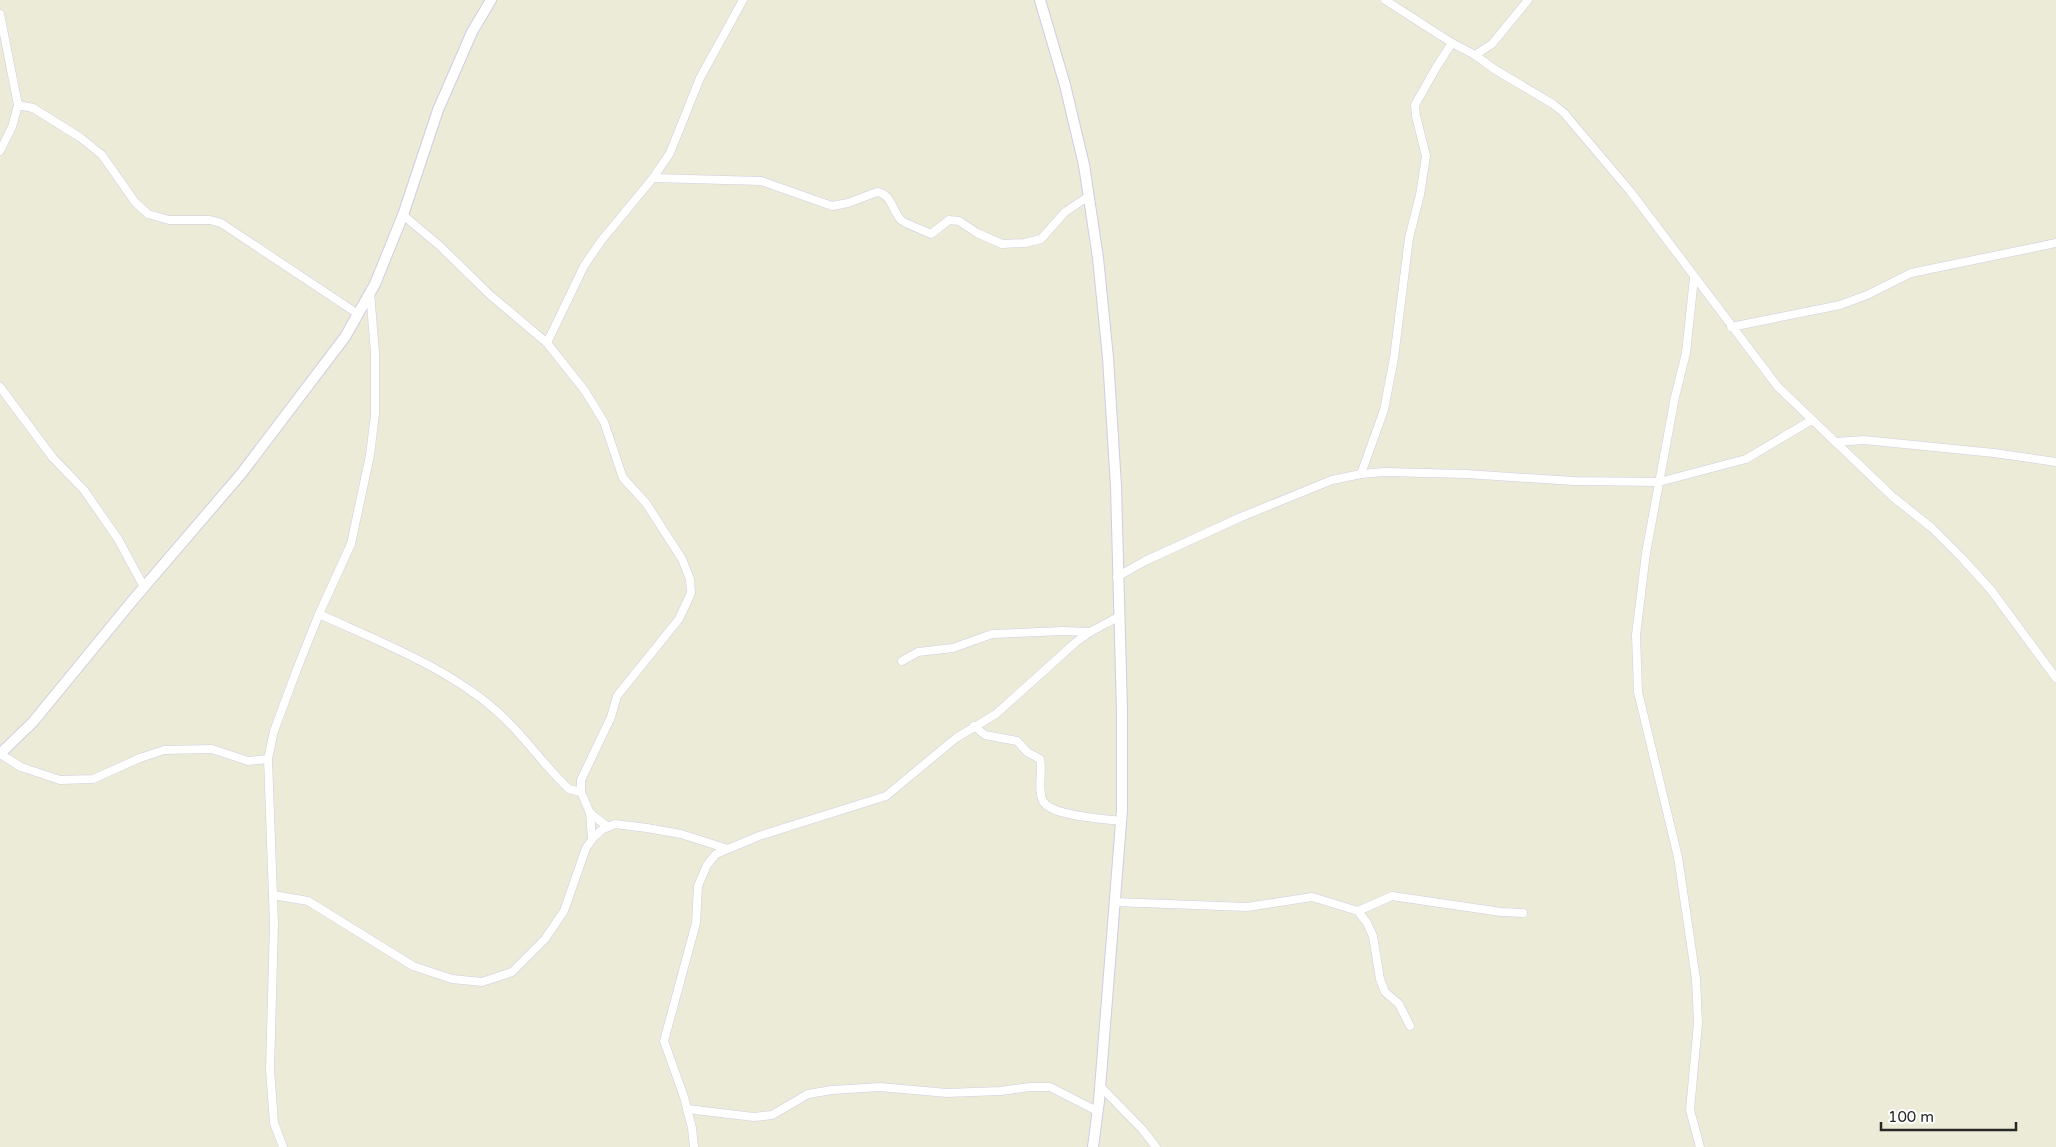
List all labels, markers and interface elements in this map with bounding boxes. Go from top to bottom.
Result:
scale bar [1881,1100,2016,1132]
text: 100 m [1888,1108,1934,1126]

